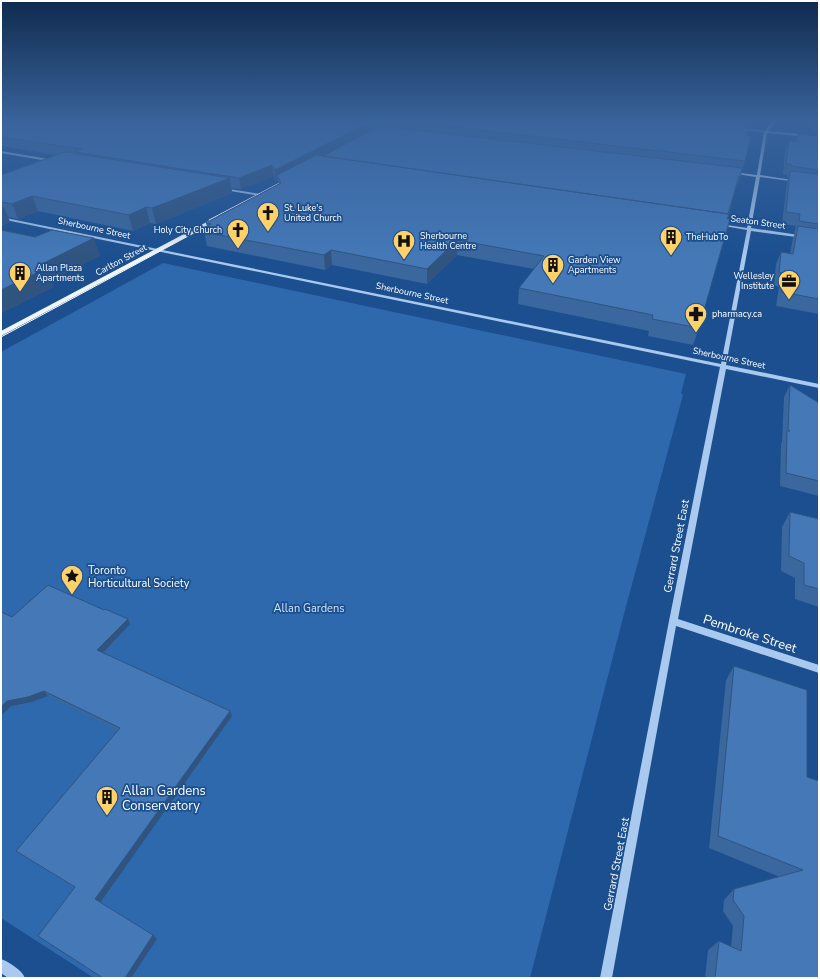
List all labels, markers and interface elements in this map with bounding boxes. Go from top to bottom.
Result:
church icon: St. Luke's United Church [255,200,281,233]
place label: St. Luke's United Church [284,202,342,224]
street label: Seaton Street [730,212,787,232]
street label: Sherbourne Street [57,214,132,242]
church icon: Holy City Church [225,217,251,250]
place label: Holy City Church [154,224,222,236]
building icon: TheHubTo [658,224,684,257]
hospital icon: Sherbourne Health Centre [391,228,417,261]
place label: Sherbourne Health Centre [420,230,477,252]
place label: TheHubTo [686,231,728,243]
street label: Carlton Street [93,241,150,279]
building icon: Garden View Apartments [540,252,566,285]
place label: Garden View Apartments [568,254,621,276]
building icon: Allan Plaza Apartments [7,260,33,293]
place label: Allan Plaza Apartments [36,262,84,284]
office icon: Wellesley Institute [776,268,802,301]
place label: Wellesley Institute [733,270,774,292]
street label: Sherbourne Street [375,279,450,307]
pharmacy icon: pharmacy.ca [683,301,709,334]
place label: pharmacy.ca [712,308,762,320]
street label: Sherbourne Street [692,344,767,372]
street label: Gerrard Street East [660,498,693,594]
place icon: Toronto Horticultural Society [59,563,85,596]
place label: Toronto Horticultural Society [88,563,190,591]
park label: Allan Gardens [274,601,344,616]
street label: Pembroke Street [701,610,799,658]
place label: Allan Gardens Conservatory [122,782,206,815]
building icon: Allan Gardens Conservatory [94,784,120,817]
street label: Gerrard Street East [600,816,633,912]

